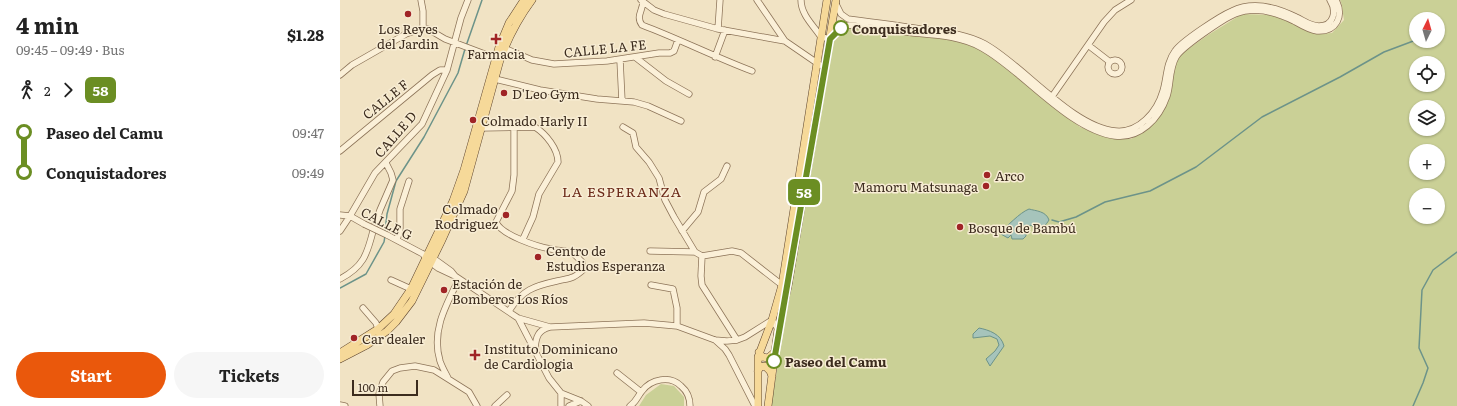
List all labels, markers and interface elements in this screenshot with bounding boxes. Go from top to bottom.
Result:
text: 4 min [16,8,79,41]
marker: Los Reyes del Jardin [403,9,413,19]
north arrow [1409,12,1445,48]
map controls [1409,12,1445,224]
place label: Los Reyes del Jardin [377,19,439,53]
place label: Conquistadores [852,19,957,38]
marker: Conquistadores [833,20,849,36]
text: $1.28 [287,23,324,46]
marker: Farmacia [491,34,501,44]
street label: CALLE LA FE [563,34,647,62]
text: 09:45 – 09:49 · Bus [16,40,124,59]
place label: Farmacia [467,44,525,63]
button: locate [1409,56,1445,92]
street label: CALLE F [358,75,412,123]
icon: walk [16,79,38,101]
icon: forward [57,79,79,101]
text: 58 [93,80,108,100]
text: 2 [44,81,51,100]
place label: D'Leo Gym [512,84,580,103]
marker: D'Leo Gym [499,88,509,98]
button: layers [1409,100,1445,136]
street label: CALLE D [370,107,420,161]
place label: Colmado Harly II [481,111,588,130]
marker: Colmado Harly II [468,115,478,125]
text: Paseo del Camu [46,121,163,144]
text: 09:47 [292,123,324,142]
button: + [1409,144,1445,180]
text: Conquistadores [46,161,166,184]
text: 09:49 [292,163,324,182]
place label: Arco [995,166,1025,185]
marker: Arco [982,170,992,180]
place label: Mamoru Matsunaga [853,177,978,196]
line badge: 58 [786,179,822,205]
district label: LA ESPERANZA [562,181,682,201]
marker: Mamoru Matsunaga [981,181,991,191]
text: 58 [796,182,812,202]
button: − [1409,188,1445,224]
place label: Colmado Rodriguez [434,199,498,233]
street label: CALLE G [358,202,416,244]
marker: Colmado Rodriguez [501,210,511,220]
place label: Bosque de Bambú [968,218,1076,237]
marker: Bosque de Bambú [955,222,965,232]
place label: Centro de Estudios Esperanza [546,241,665,275]
marker: Centro de Estudios Esperanza [533,252,543,262]
place label: Estación de Bomberos Los Ríos [452,274,568,308]
marker: Estación de Bomberos Los Ríos [439,285,449,295]
place label: Car dealer [362,329,426,348]
marker: Car dealer [349,333,359,343]
place label: Instituto Dominicano de Cardiologia [484,339,618,373]
marker: Instituto Dominicano de Cardiologia [469,349,481,361]
button: Start [16,352,166,398]
button: Tickets [174,352,324,398]
place label: Paseo del Camu [785,352,887,371]
marker: Paseo del Camu [766,353,782,369]
scale bar [352,378,418,397]
text: 100 m [358,379,388,395]

